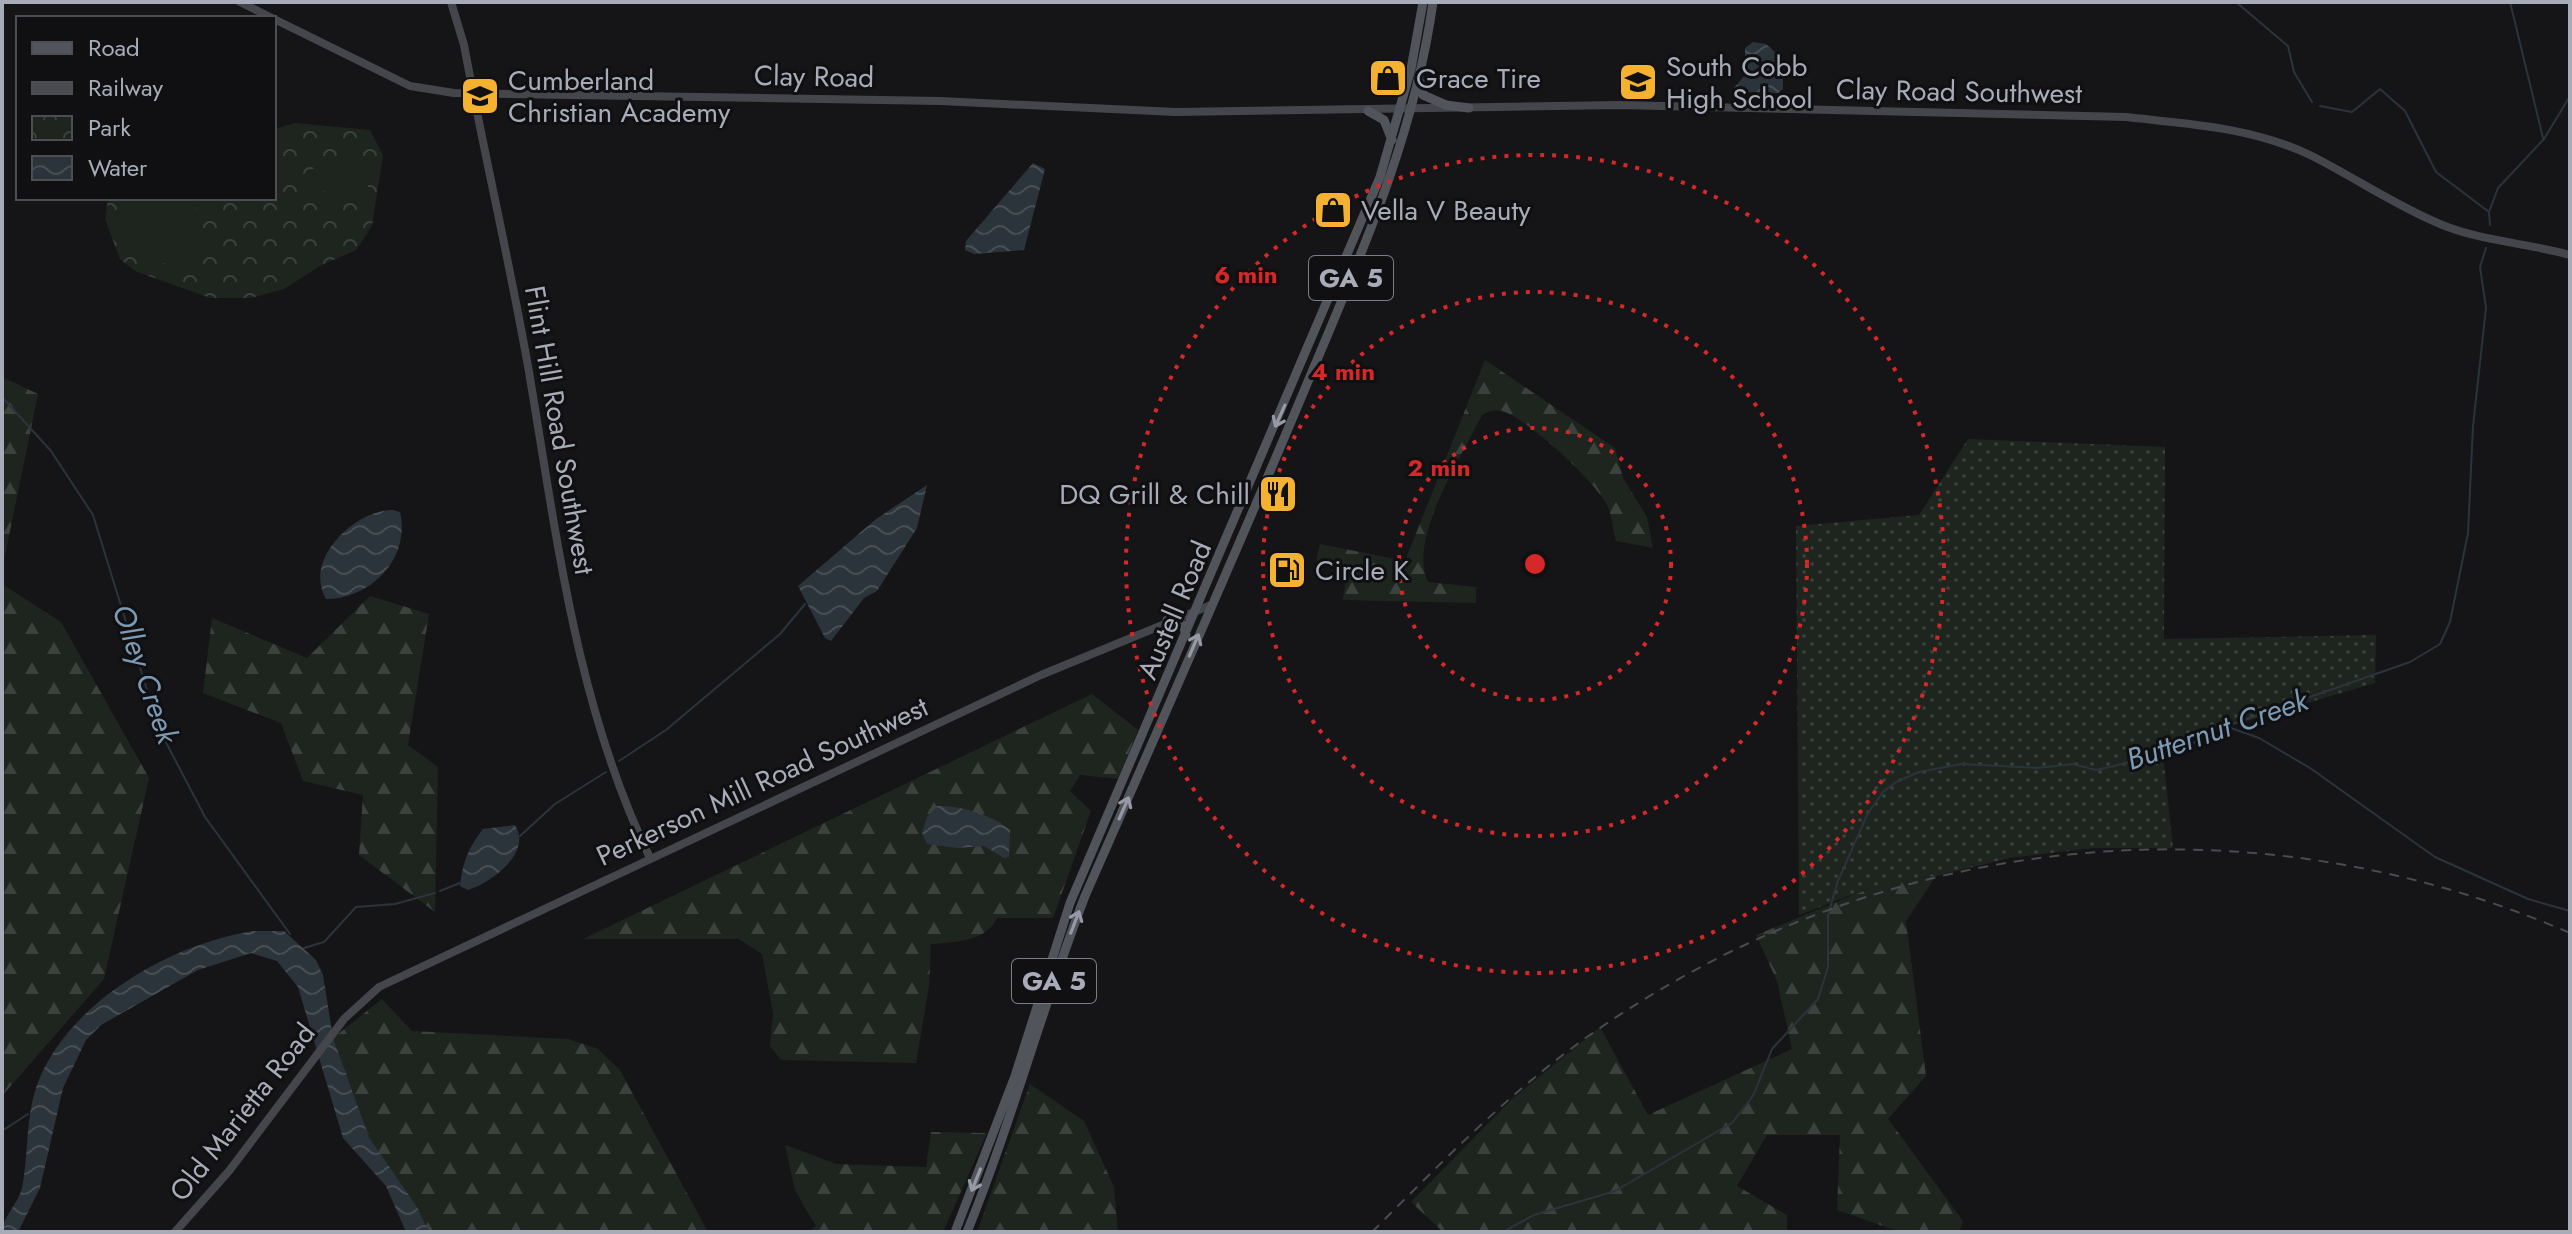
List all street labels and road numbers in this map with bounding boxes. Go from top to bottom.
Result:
street label: Clay Road [754,55,874,98]
street label: Clay Road Southwest [1836,69,2083,114]
road number: GA 5 [1309,256,1393,300]
street label: Flint Hill Road Southwest [514,282,605,578]
street label: Austell Road [1127,535,1222,686]
street label: Perkerson Mill Road Southwest [590,686,935,876]
road number: GA 5 [1012,959,1096,1003]
street label: Old Marietta Road [160,1015,325,1210]

